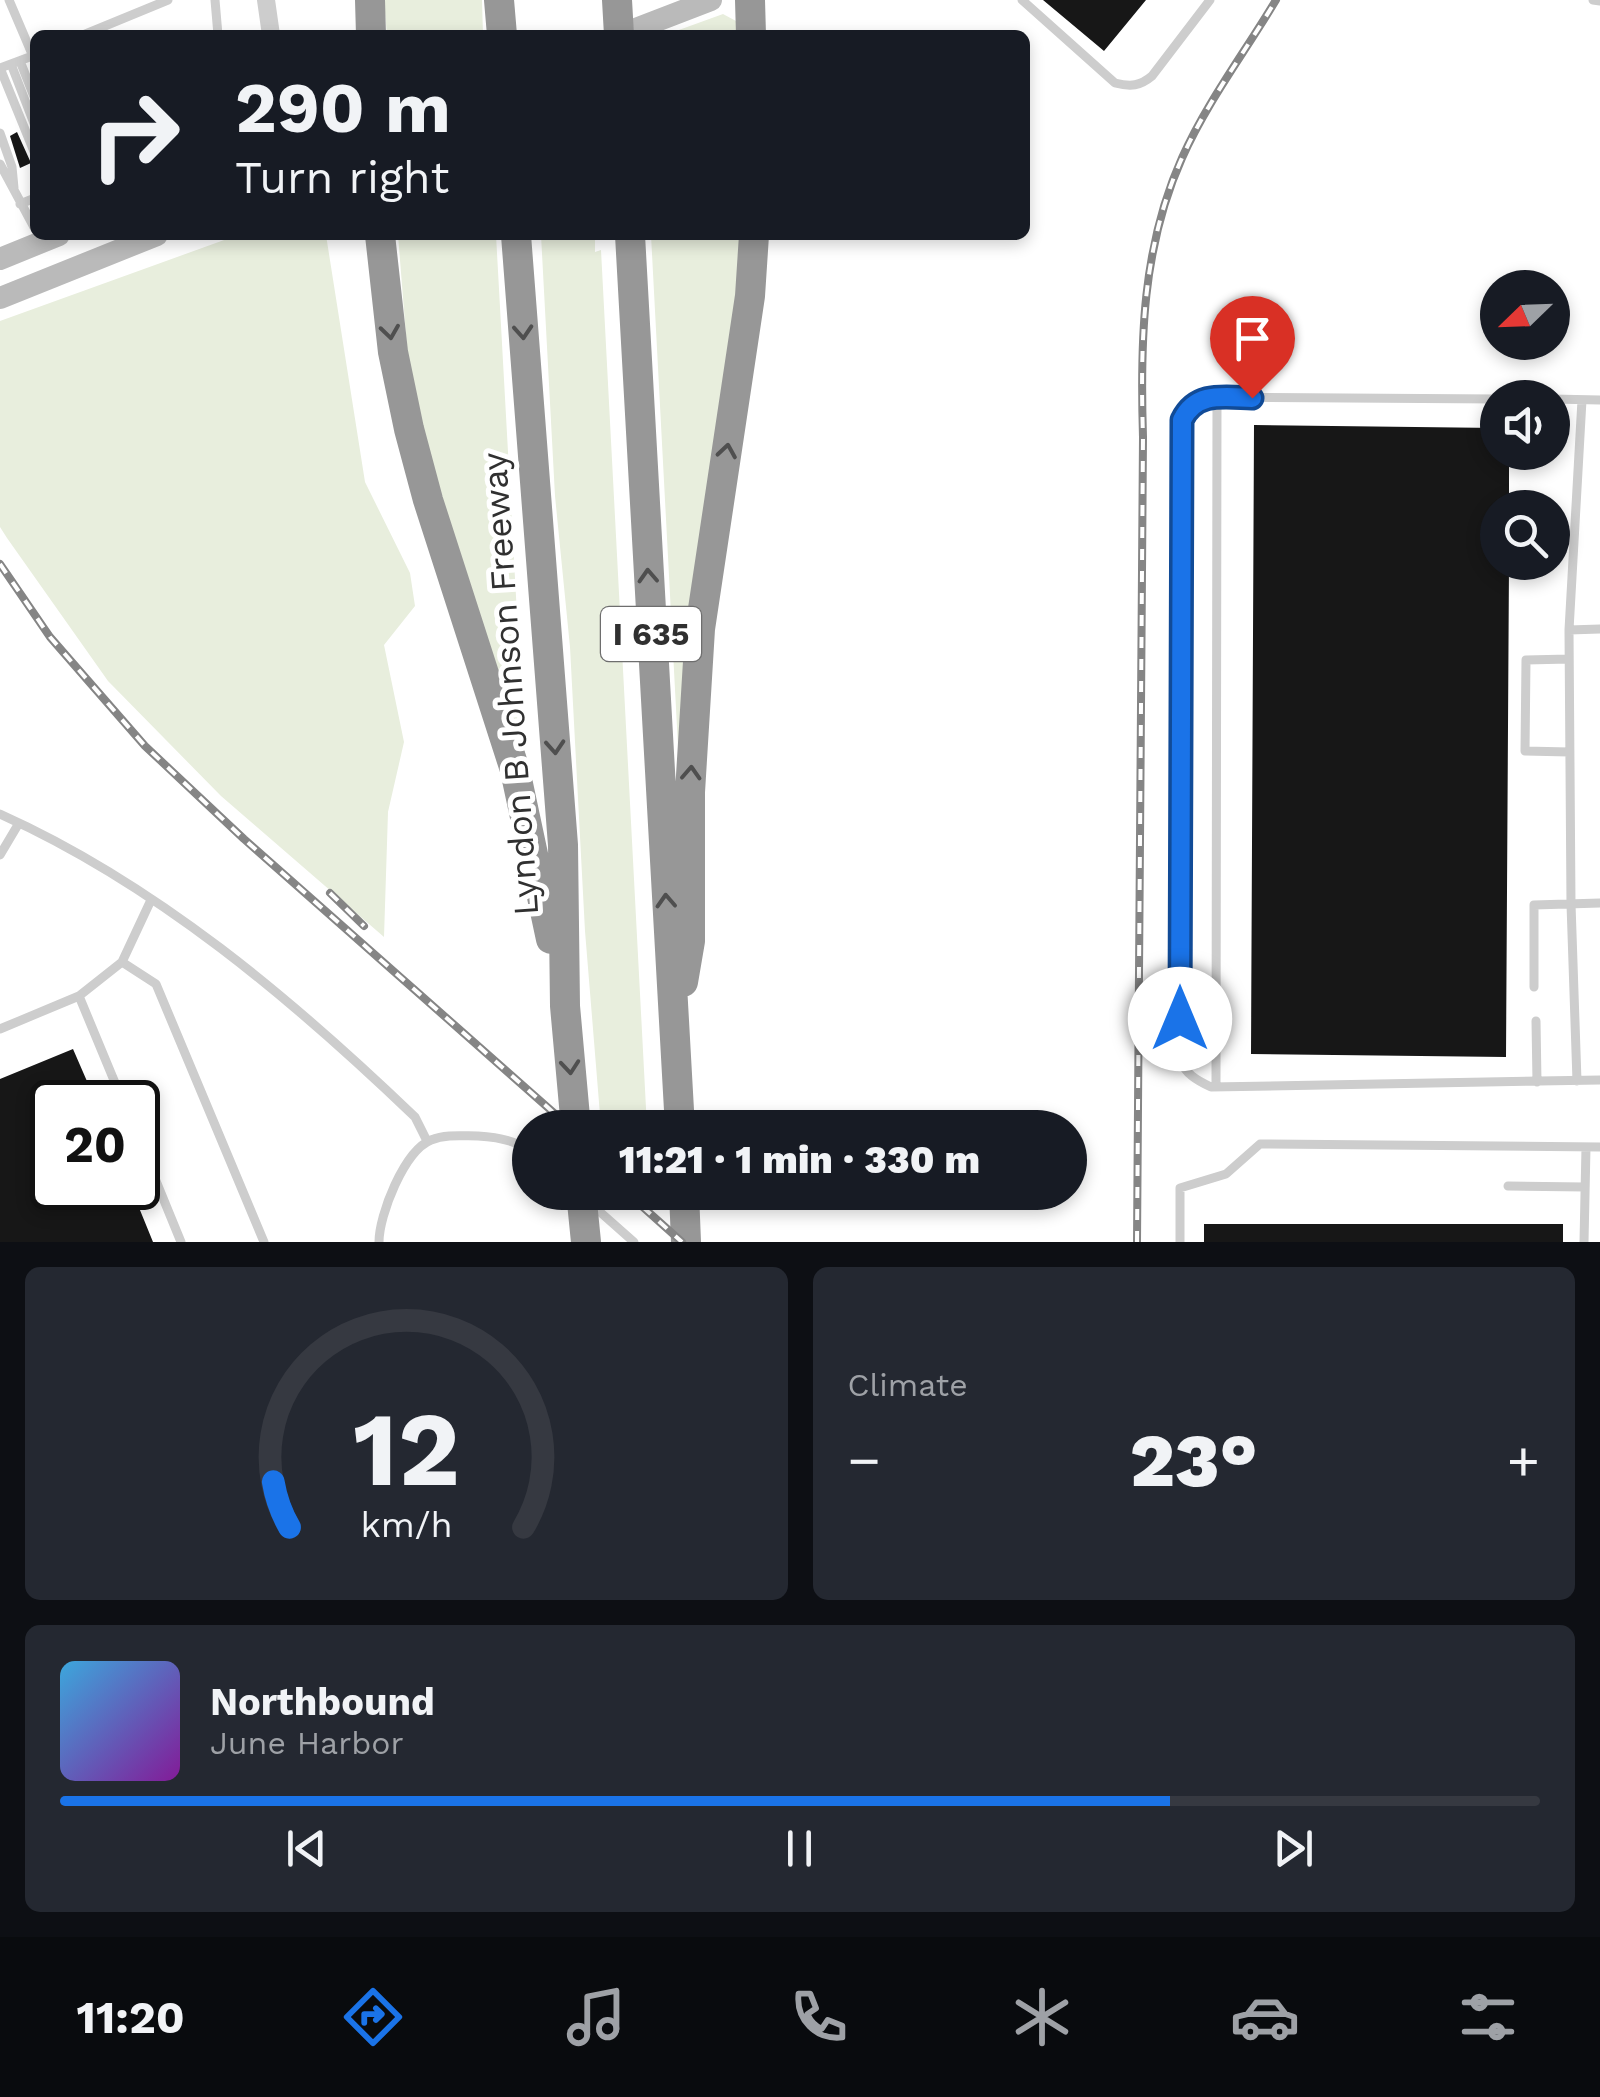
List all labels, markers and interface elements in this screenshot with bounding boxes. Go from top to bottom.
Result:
text: 290 m [235,67,451,149]
icon: right [70,70,200,200]
text: Turn right [235,151,449,204]
north arrow [1480,270,1570,360]
map controls [1480,270,1570,580]
pin [1210,296,1295,399]
icon: arrive [1225,311,1280,366]
one-way arrow [379,324,400,340]
one-way arrow [512,325,533,341]
button: sound [1480,380,1570,470]
one-way arrow [715,442,736,459]
street label: Lyndon B Johnson Freeway [473,451,547,917]
button: search [1480,490,1570,580]
one-way arrow [638,568,659,584]
road number: I 635 [601,607,701,661]
one-way arrow [544,739,566,755]
one-way arrow [681,765,702,781]
one-way arrow [656,892,677,908]
position arrow [1128,967,1232,1071]
one-way arrow [559,1059,581,1075]
speed limit sign: 20 [30,1080,160,1210]
text: 11:21 · 1 min · 330 m [619,1138,980,1182]
text: Climate [848,1366,968,1404]
text: 12 [353,1388,460,1510]
text: 23° [1130,1416,1258,1504]
text: − [848,1428,881,1492]
text: + [1507,1428,1540,1492]
text: km/h [360,1504,452,1546]
text: Northbound [210,1680,435,1724]
text: June Harbor [210,1724,404,1762]
icon: previous [279,1821,334,1876]
icon: pause [772,1821,827,1876]
icon: next [1266,1821,1321,1876]
icon: directions [338,1982,408,2052]
icon: music [561,1982,631,2052]
icon: phone [784,1982,854,2052]
icon: climate [1007,1982,1077,2052]
icon: car [1230,1982,1300,2052]
icon: filters [1453,1982,1523,2052]
text: 11:20 [77,1991,185,2044]

